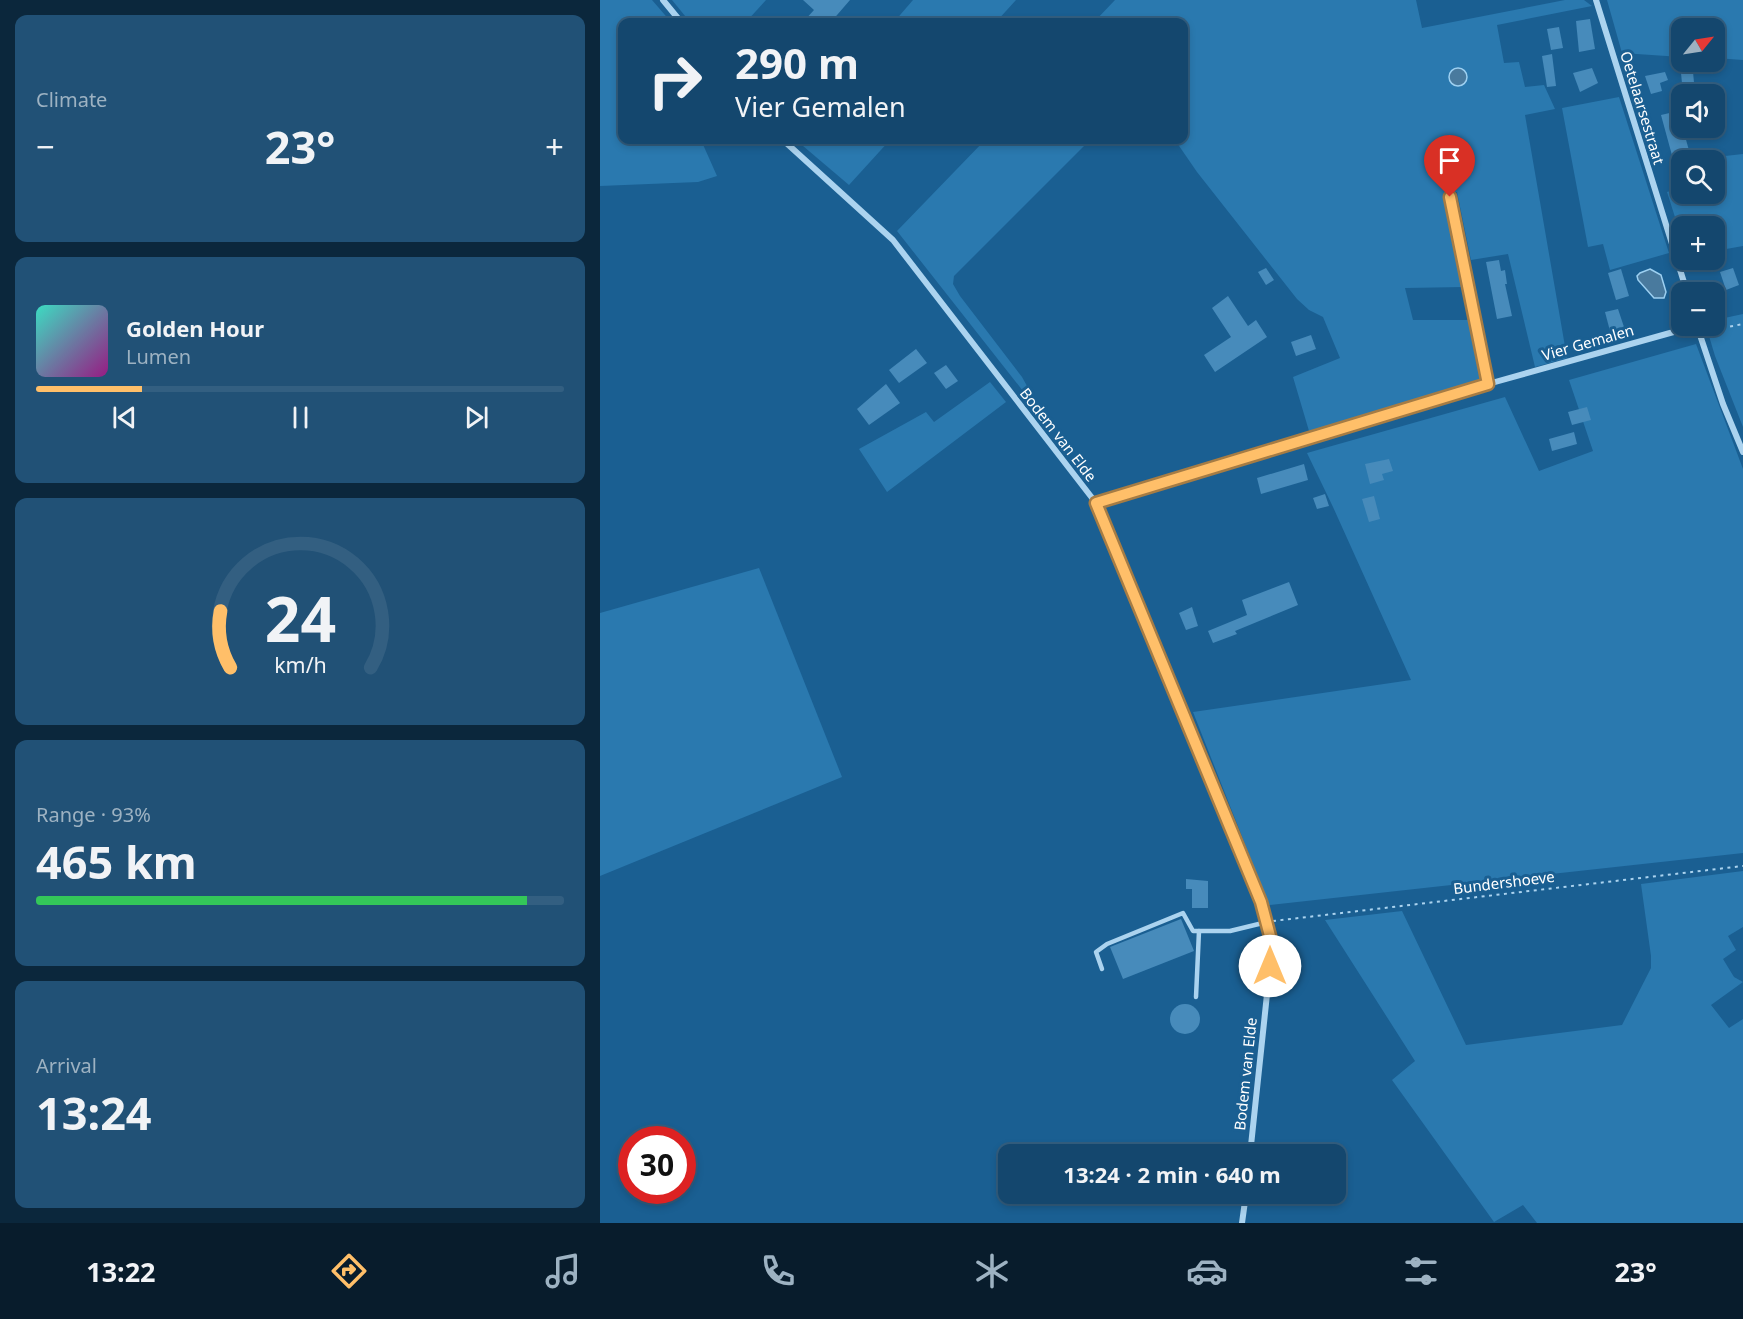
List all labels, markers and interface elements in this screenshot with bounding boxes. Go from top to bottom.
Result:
north arrow [1671,18,1725,72]
map controls [1671,18,1725,336]
text: 290 m [735,34,859,91]
icon: right [636,42,714,120]
street label: Oetelaarsestraat [1616,49,1670,167]
button: sound [1671,84,1725,138]
text: Climate [36,86,107,113]
text: Vier Gemalen [735,88,906,125]
text: 23° [265,116,335,177]
text: − [36,124,55,169]
text: + [545,124,564,169]
pin [1424,135,1475,197]
icon: arrive [1433,144,1466,177]
button: search [1671,150,1725,204]
button: + [1671,216,1725,270]
button: − [1671,282,1725,336]
text: Golden Hour [126,313,264,343]
street label: Vier Gemalen [1539,319,1636,365]
text: Lumen [126,343,191,370]
street label: Bodem van Elde [1016,383,1102,485]
icon: previous [108,401,141,434]
icon: pause [284,401,317,434]
icon: next [460,401,493,434]
text: 24 [264,576,336,661]
text: km/h [274,651,326,680]
text: Range · 93% [36,801,151,828]
text: 465 km [36,831,197,892]
street label: Bundershoeve [1452,866,1556,898]
position arrow [1238,934,1302,998]
street label: Bodem van Elde [1229,1016,1261,1131]
text: Arrival [36,1052,97,1079]
text: 13:24 [36,1082,152,1143]
speed limit sign: 30 [618,1126,696,1204]
text: 13:24 · 2 min · 640 m [1063,1159,1281,1189]
icon: directions [328,1250,370,1292]
icon: music [542,1250,584,1292]
icon: phone [757,1250,799,1292]
icon: climate [971,1250,1013,1292]
icon: car [1186,1250,1228,1292]
icon: filters [1400,1250,1442,1292]
text: 13:22 [86,1253,156,1290]
text: 23° [1614,1253,1657,1290]

